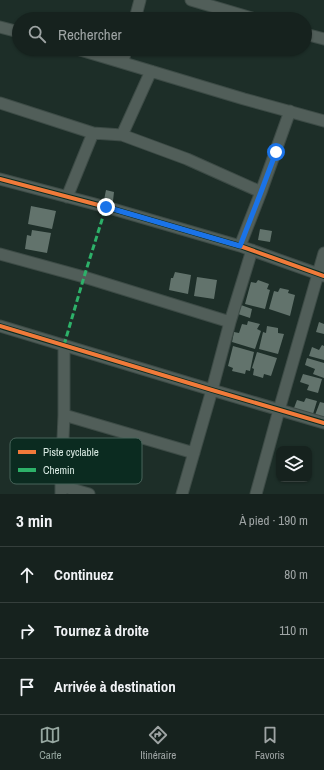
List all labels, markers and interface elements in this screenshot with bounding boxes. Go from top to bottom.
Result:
search box [12,12,312,56]
icon: search [26,23,48,45]
text: Rechercher [58,24,122,45]
route start [267,143,285,161]
route end [97,198,115,216]
legend [10,438,142,484]
text: Piste cyclable [43,445,99,459]
map controls [276,446,312,482]
button: layers [276,446,312,482]
text: Chemin [43,463,75,477]
text: 3 min [16,509,52,532]
text: À pied · 190 m [239,512,308,529]
icon: ahead [16,564,38,586]
text: Continuez [54,564,113,585]
text: 80 m [284,566,308,583]
icon: right [16,620,38,642]
text: Tournez à droite [54,620,149,641]
text: 110 m [279,622,308,639]
icon: arrive [16,676,38,698]
text: Arrivée à destination [54,676,176,697]
tab: Carte [39,724,61,762]
tab: Itinéraire [140,724,176,762]
tab: Favoris [255,724,285,762]

